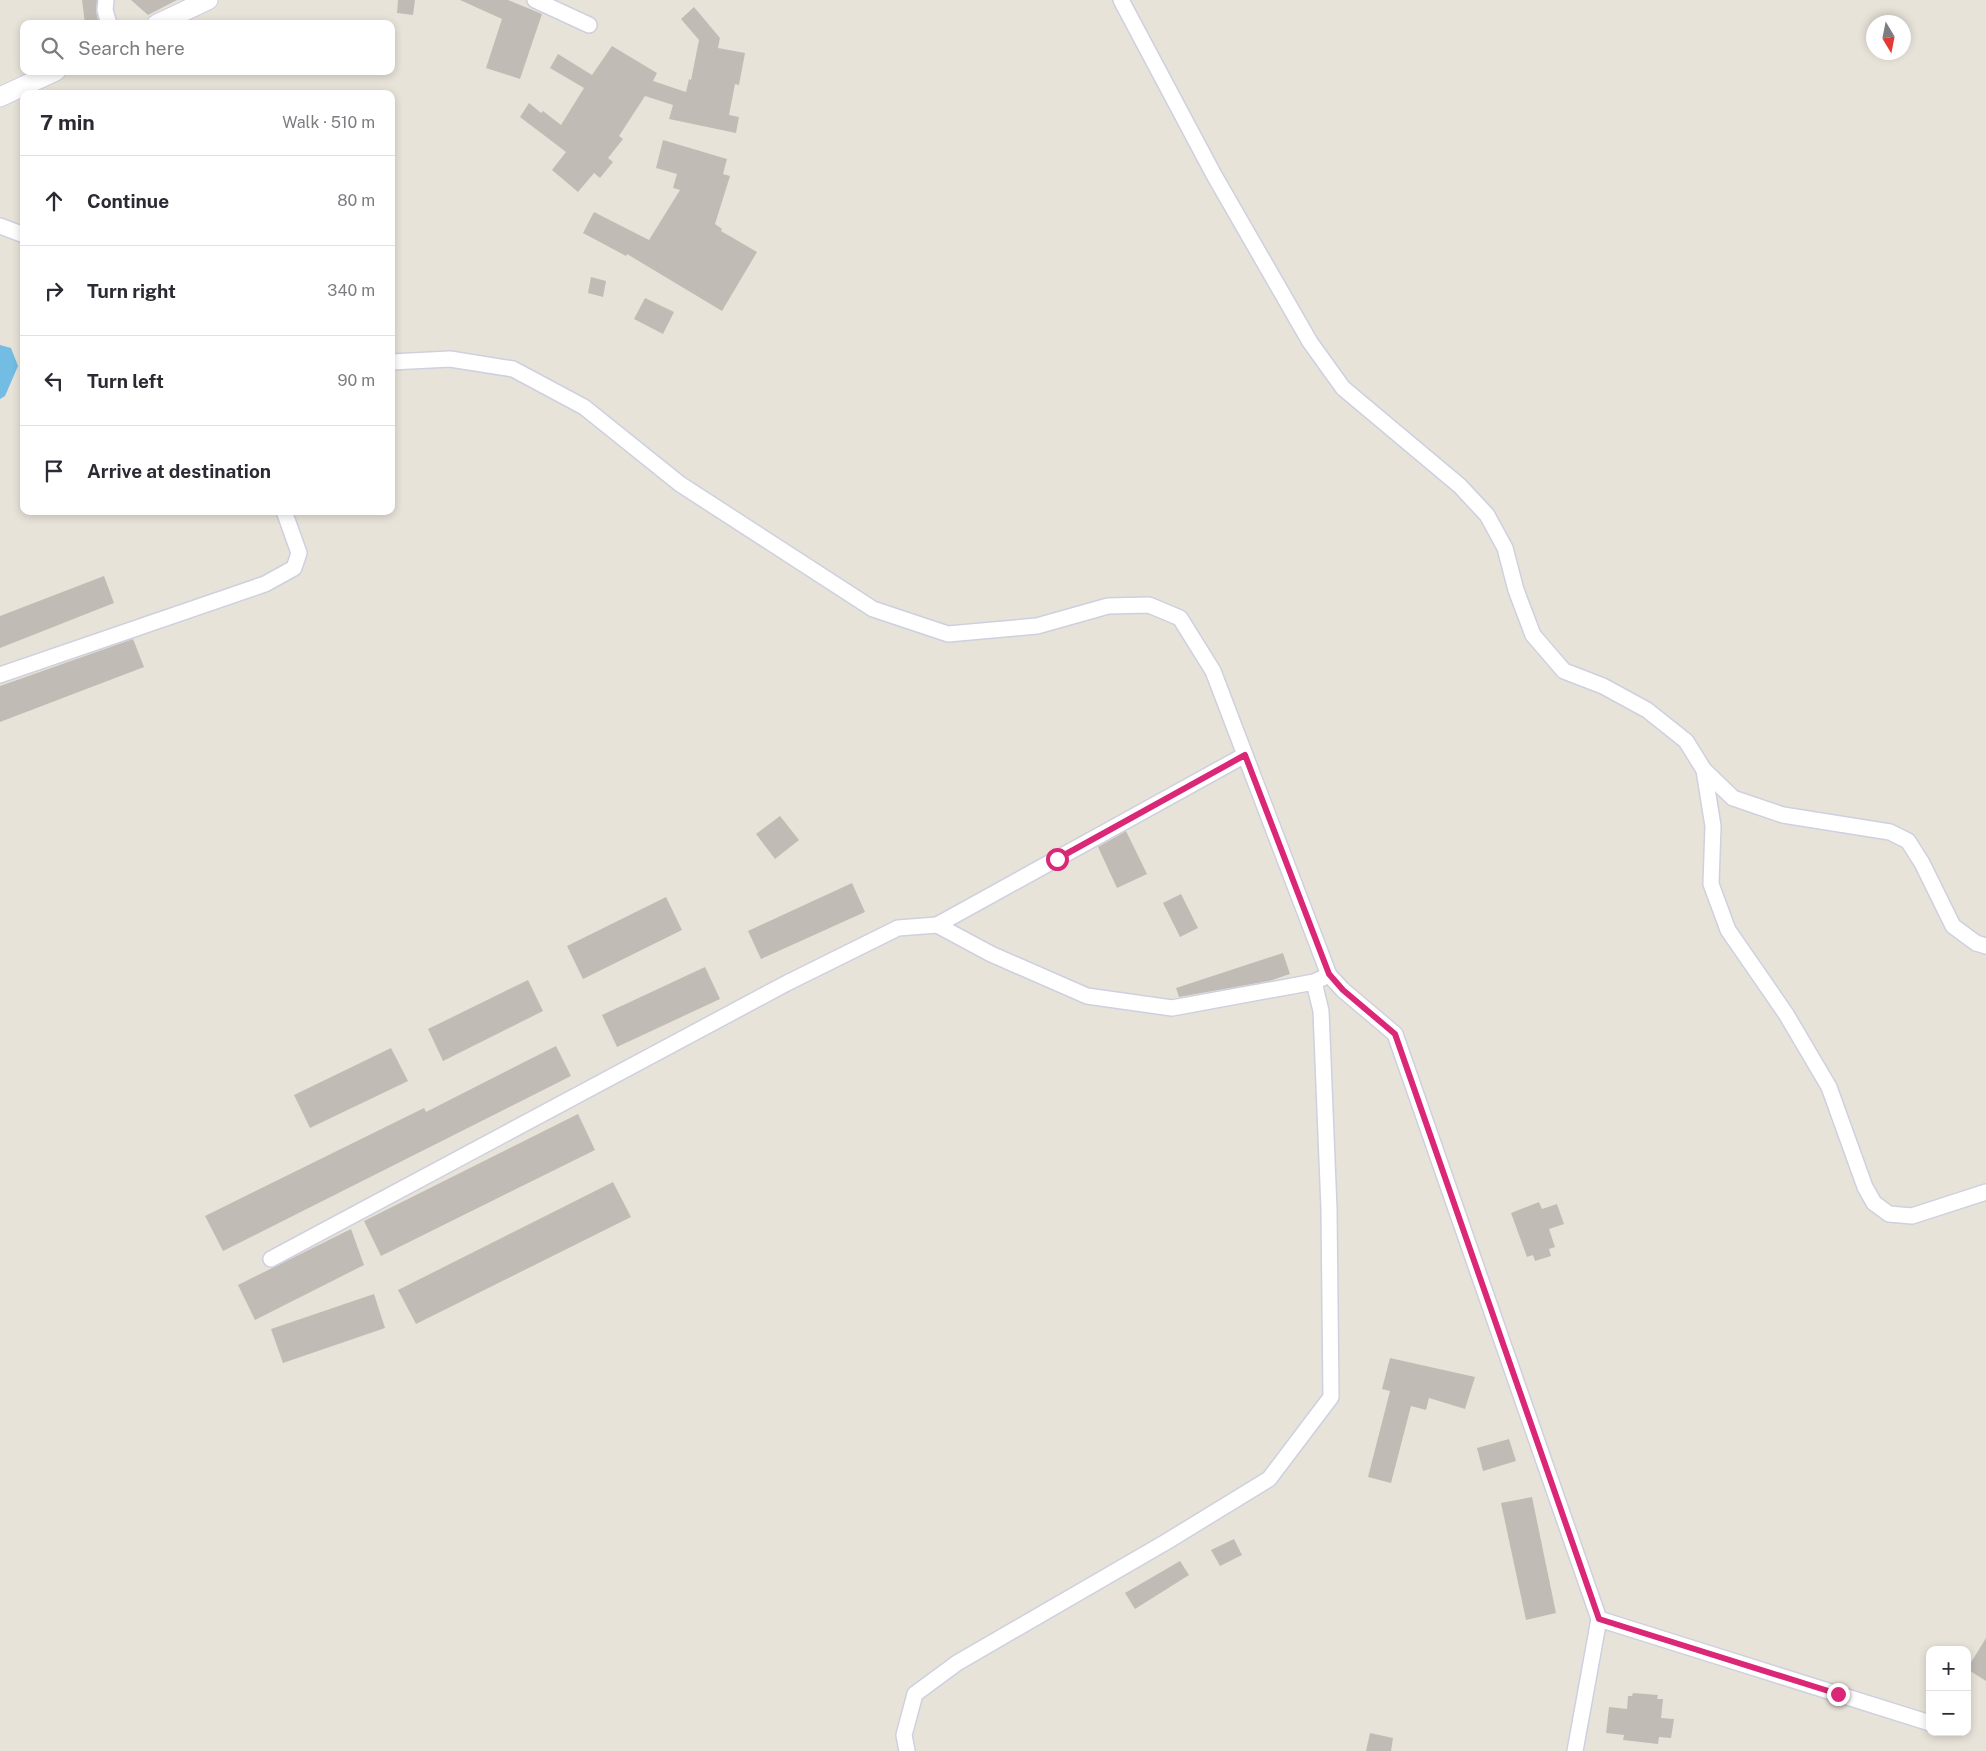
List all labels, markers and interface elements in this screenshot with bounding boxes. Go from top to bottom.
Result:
north arrow [1866,15,1911,60]
search box [20,20,395,75]
icon: search [38,34,66,62]
text: Search here [78,37,185,59]
text: 7 min [40,110,95,135]
text: Walk · 510 m [282,113,375,132]
icon: ahead [40,187,68,215]
text: Continue [87,190,169,212]
text: 80 m [337,191,375,210]
icon: right [40,277,68,305]
text: Turn right [87,280,176,302]
text: 340 m [327,281,375,300]
icon: left [40,367,68,395]
text: Turn left [87,370,164,392]
text: 90 m [338,371,375,390]
icon: arrive [40,457,68,485]
text: Arrive at destination [87,460,271,482]
route start [1046,848,1069,871]
map controls [1926,1646,1971,1736]
button: + [1926,1646,1971,1691]
route end [1827,1683,1850,1706]
button: − [1926,1691,1971,1736]

